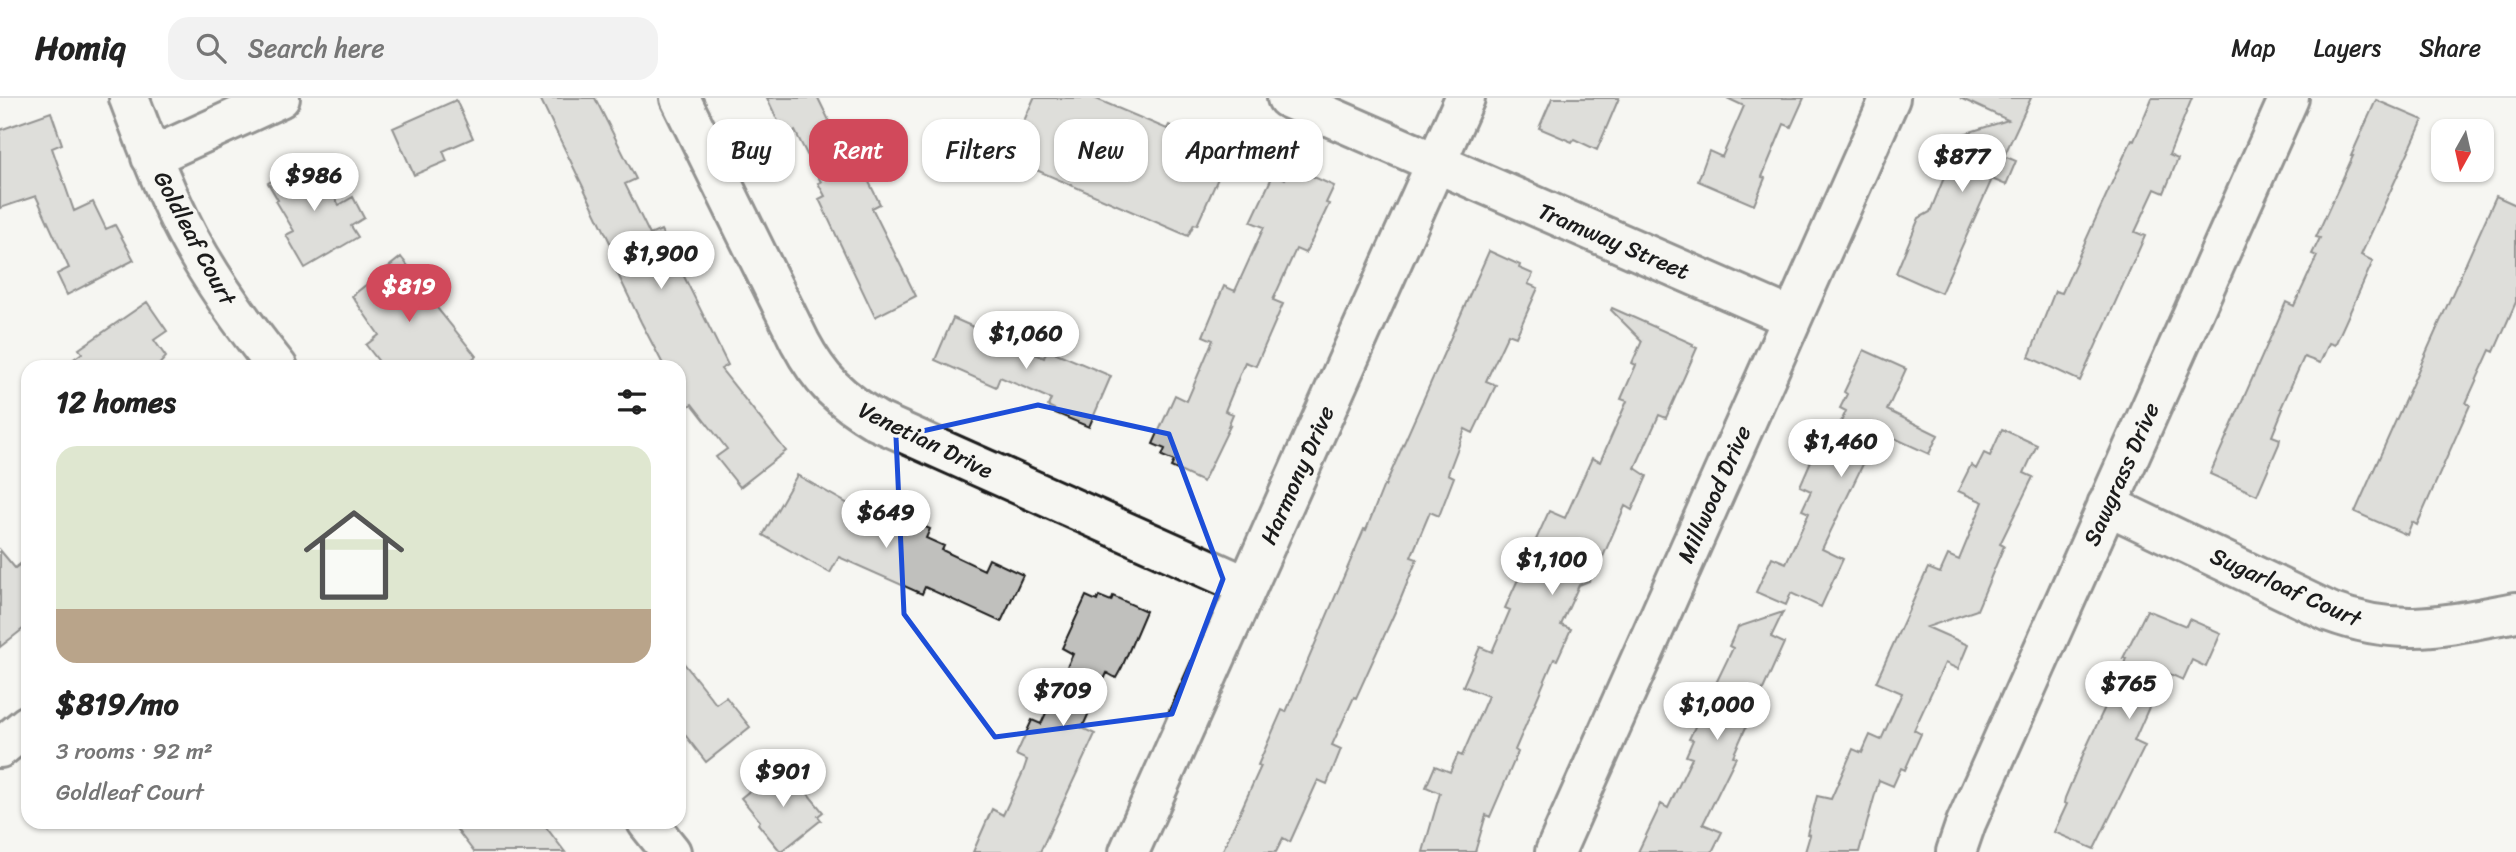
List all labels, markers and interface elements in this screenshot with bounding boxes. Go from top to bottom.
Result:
search box [168,17,658,80]
text: Homiq [35,19,126,77]
text: Search here [248,25,385,71]
text: Map [2231,27,2276,69]
text: Layers [2314,27,2381,69]
text: Share [2419,27,2481,69]
icon: search [192,29,230,67]
chip: Buy [707,119,795,182]
chip: Rent [809,119,908,182]
chip: Filters [922,119,1040,182]
chip: New [1054,119,1148,182]
chip: Apartment [1162,119,1323,182]
north arrow [2431,119,2494,182]
map controls [2431,119,2494,182]
pin: $877 [1921,134,2003,194]
text: $877 [1934,136,1990,177]
pin: $986 [273,153,355,213]
text: $986 [286,155,342,196]
street label: Goldleaf Court [142,163,248,315]
street label: Tramway Street [1531,191,1696,292]
pin: $1,900 [604,232,718,291]
text: $1,900 [624,233,698,274]
pin: $819 [368,264,450,324]
text: $819 [382,266,436,307]
pin: $1,060 [969,312,1083,371]
text: $1,060 [989,313,1063,354]
text: 12 homes [56,375,176,429]
icon: filters [613,383,651,421]
street label: Venetian Drive [851,390,1000,491]
street label: Sawgrass Drive [2071,396,2172,553]
street label: Harmony Drive [1248,399,1347,552]
street label: Millwood Drive [1666,418,1763,570]
pin: $1,460 [1784,420,1898,479]
text: $1,460 [1804,421,1878,462]
pin: $649 [845,490,927,550]
icon: home [291,492,417,618]
text: $649 [857,492,915,533]
street label: Sugarloaf Court [2203,536,2370,640]
pin: $1,100 [1495,538,1609,597]
text: $1,100 [1517,539,1587,580]
pin: $765 [2088,662,2170,721]
text: $765 [2101,663,2157,704]
pin: $709 [1022,668,1104,728]
text: $709 [1034,670,1092,711]
text: $819/mo [56,677,179,731]
pin: $1,000 [1660,682,1774,742]
text: $1,000 [1679,684,1755,725]
text: 3 rooms · 92 m² [56,731,213,772]
pin: $901 [742,750,824,809]
text: $901 [756,751,810,792]
text: Goldleaf Court [56,772,204,813]

